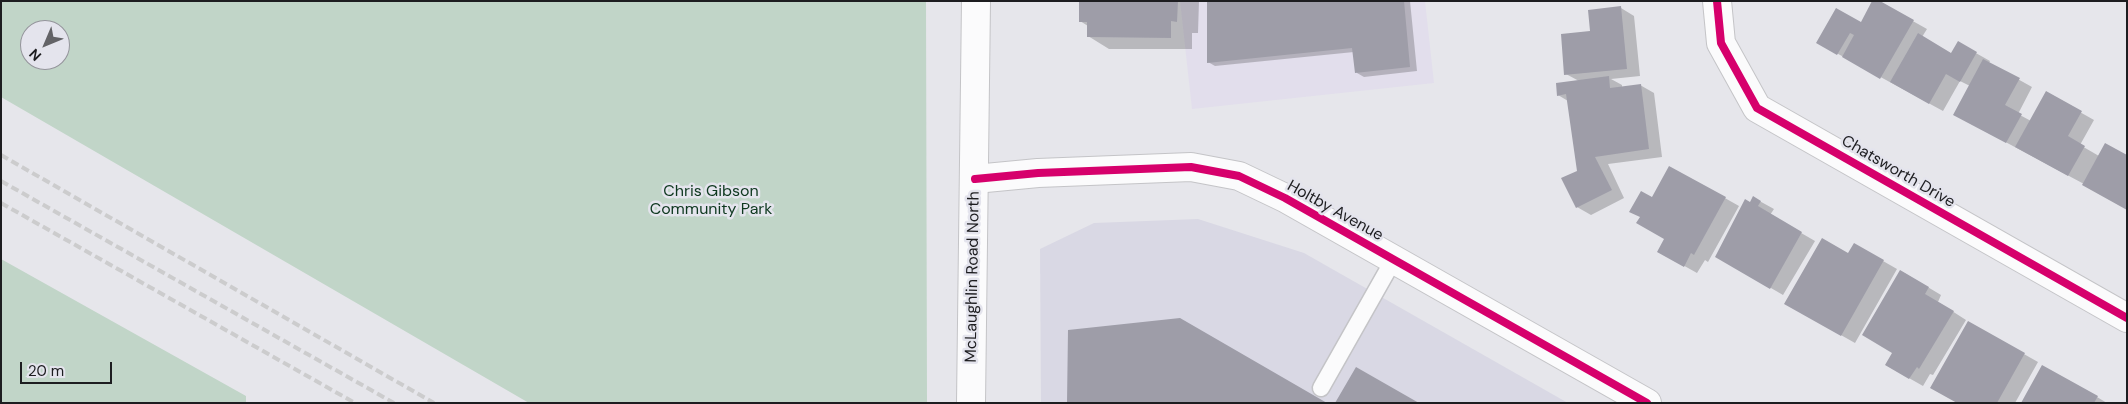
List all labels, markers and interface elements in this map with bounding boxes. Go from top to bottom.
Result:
north arrow [20,20,70,70]
text: N [25,45,45,65]
street label: Chatsworth Drive [1838,132,1958,212]
street label: Holtby Avenue [1284,177,1386,245]
park label: Chris Gibson Community Park [650,182,772,220]
street label: McLaughlin Road North [962,191,984,363]
scale bar [22,352,115,384]
text: 20 m [28,361,64,381]

